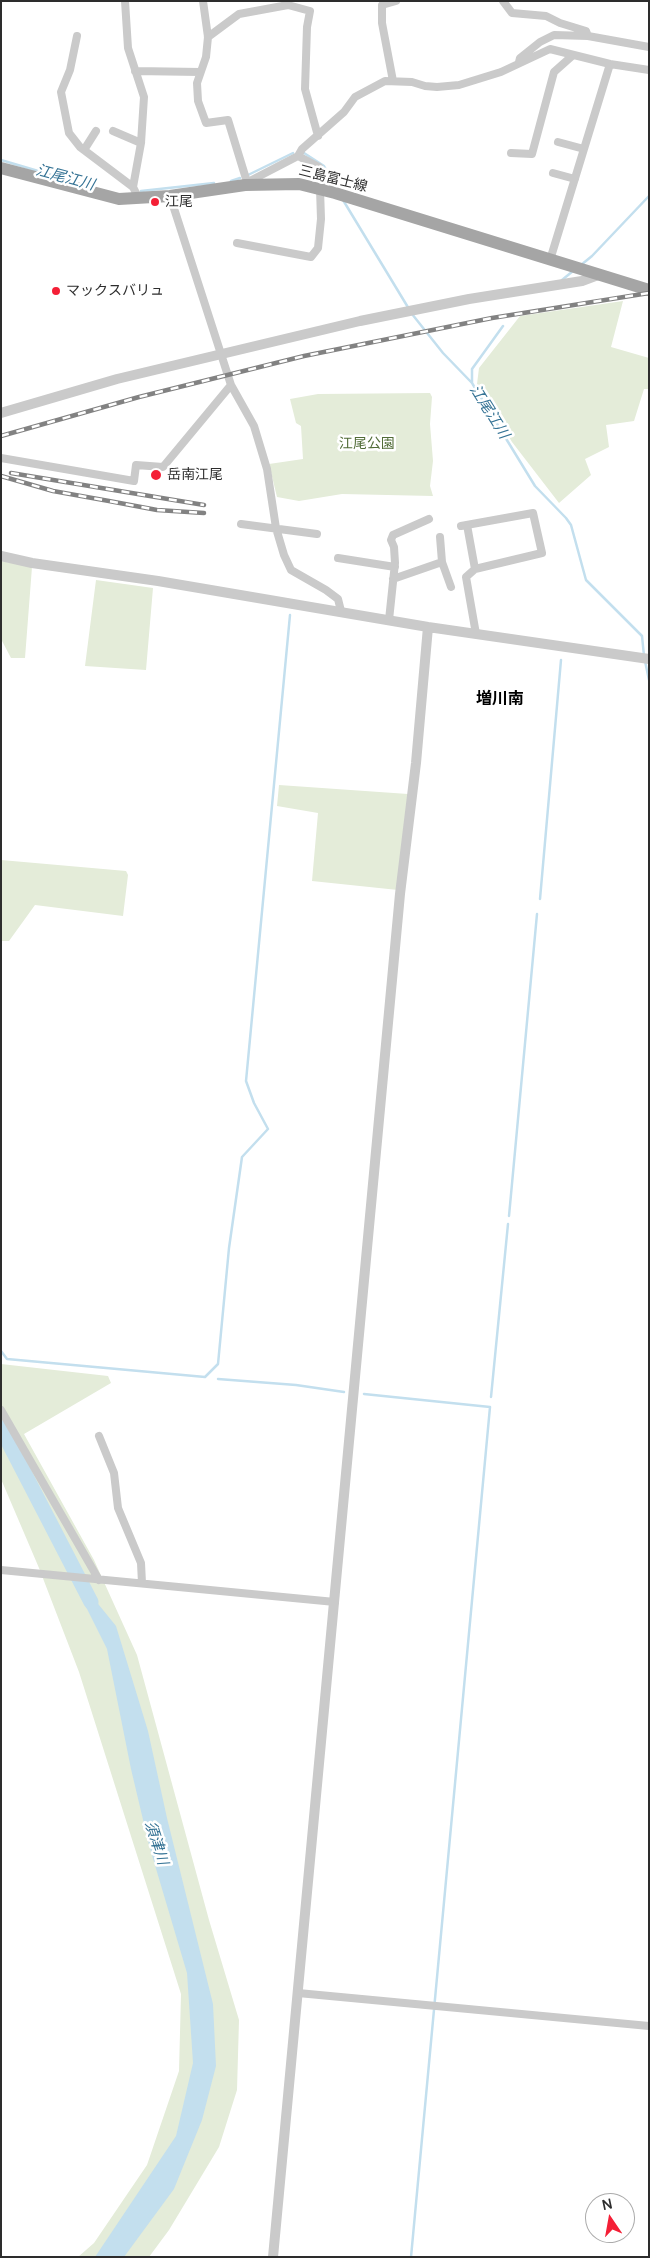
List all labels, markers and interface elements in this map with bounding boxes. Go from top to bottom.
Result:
water label: 江尾江川 [34,162,96,194]
street label: 三島富士線 [297,162,369,196]
place label: 江尾 [165,194,193,210]
marker: 江尾 [149,196,161,208]
place label: マックスバリュ [66,283,164,299]
marker: マックスバリュ [50,285,62,297]
water label: 江尾江川 [465,382,513,442]
park label: 江尾公園 [339,436,395,452]
place label: 岳南江尾 [167,467,223,483]
marker: 岳南江尾 [149,468,163,482]
district label: 増川南 [476,690,524,710]
water label: 須津川 [140,1819,172,1867]
north arrow [585,2193,635,2243]
text: N [600,2193,614,2214]

